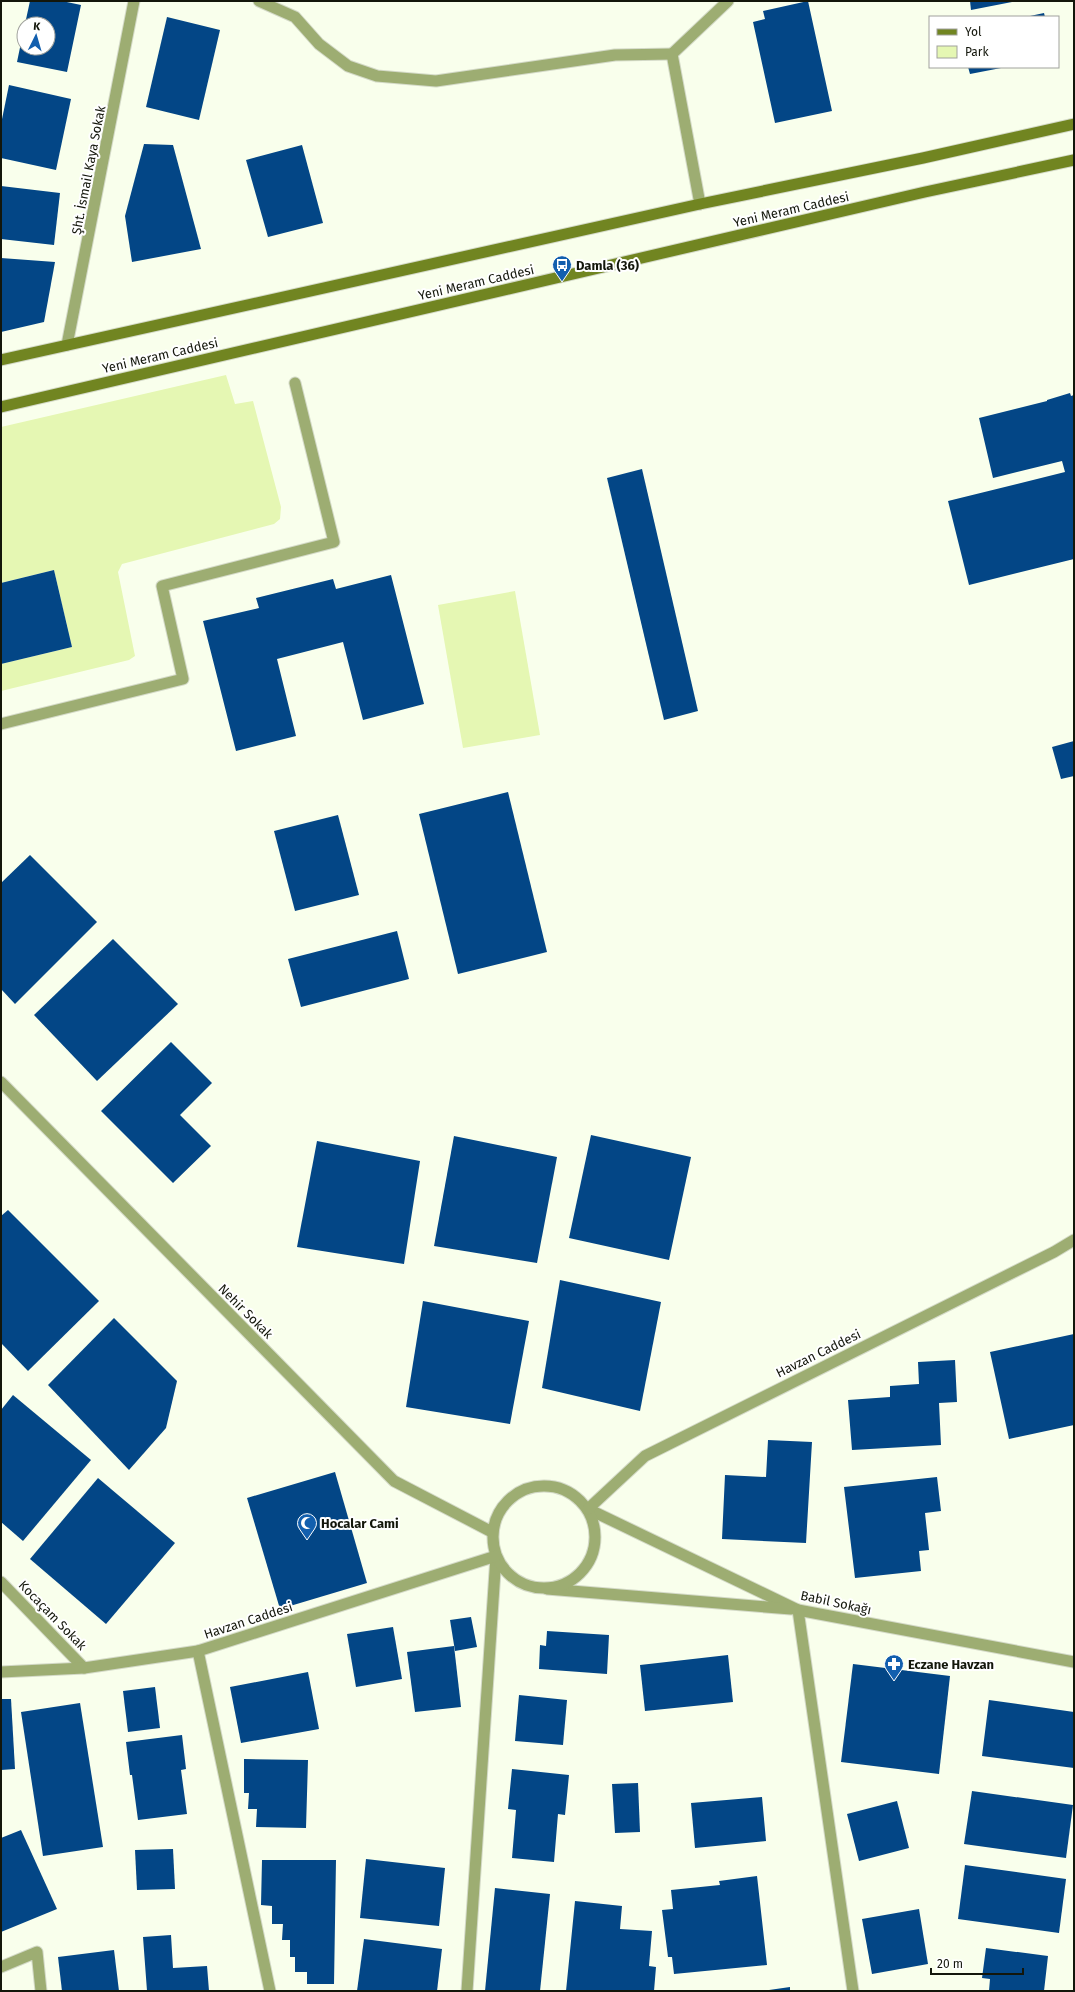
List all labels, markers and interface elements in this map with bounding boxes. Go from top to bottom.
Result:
north arrow [16,16,56,56]
legend [929,16,1059,68]
text: K [33,20,42,33]
text: Yol [965,25,982,39]
text: Park [965,45,989,59]
street label: Şht. İsmail Kaya Sokak [69,104,108,236]
street label: Yeni Meram Caddesi [732,189,850,230]
bus stop icon: Damla (36) [551,254,573,282]
place label: Damla (36) [576,258,639,273]
street label: Yeni Meram Caddesi [417,262,535,303]
street label: Yeni Meram Caddesi [101,335,219,376]
street label: Nehir Sokak [215,1281,276,1342]
street label: Havzan Caddesi [773,1326,863,1380]
mosque icon: Hocalar Cami [296,1512,318,1540]
place label: Hocalar Cami [321,1516,399,1531]
street label: Kocaçam Sokak [16,1577,90,1653]
street label: Babil Sokağı [799,1588,873,1617]
street label: Havzan Caddesi [202,1599,294,1642]
pharmacy icon: Eczane Havzan [883,1653,905,1681]
place label: Eczane Havzan [908,1657,994,1672]
scale bar [931,1950,1023,1976]
text: 20 m [937,1957,963,1971]

